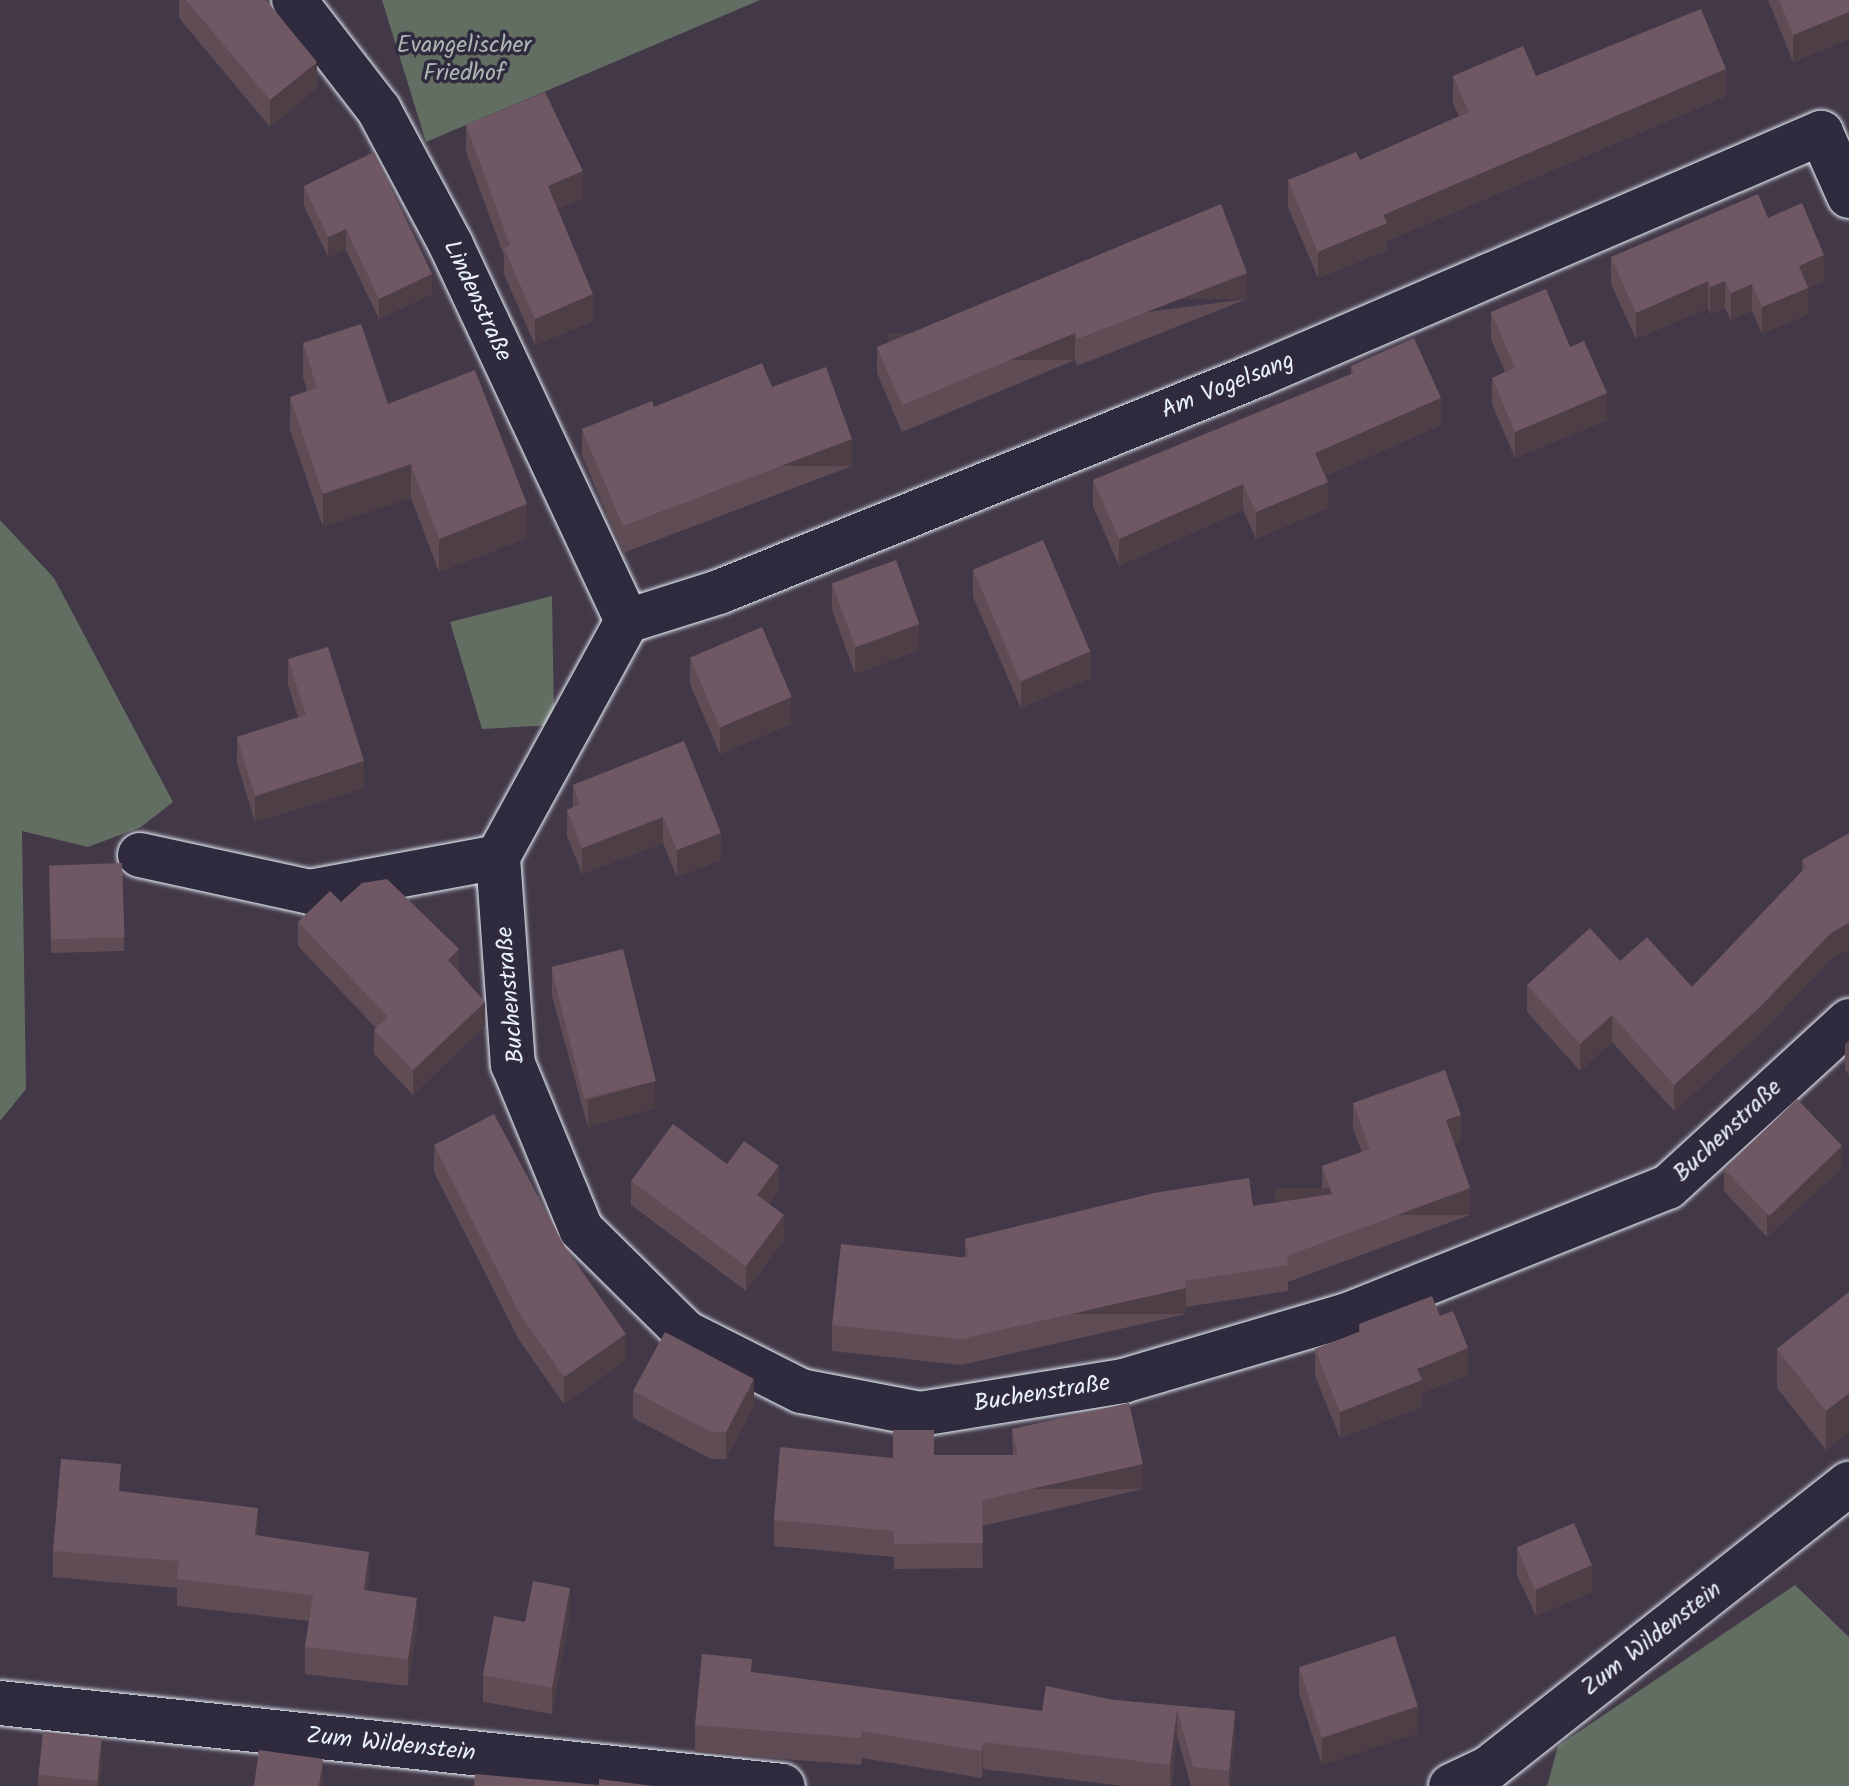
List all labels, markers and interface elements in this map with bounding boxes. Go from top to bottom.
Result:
park label: Evangelischer Friedhof [397,32,531,88]
street label: Lindenstraße [436,236,518,366]
street label: Am Vogelsang [1157,346,1299,426]
street label: Buchenstraße [491,925,531,1065]
street label: Buchenstraße [1668,1074,1788,1188]
street label: Buchenstraße [972,1369,1112,1419]
street label: Zum Wildenstein [1576,1575,1728,1703]
street label: Zum Wildenstein [305,1722,477,1768]

